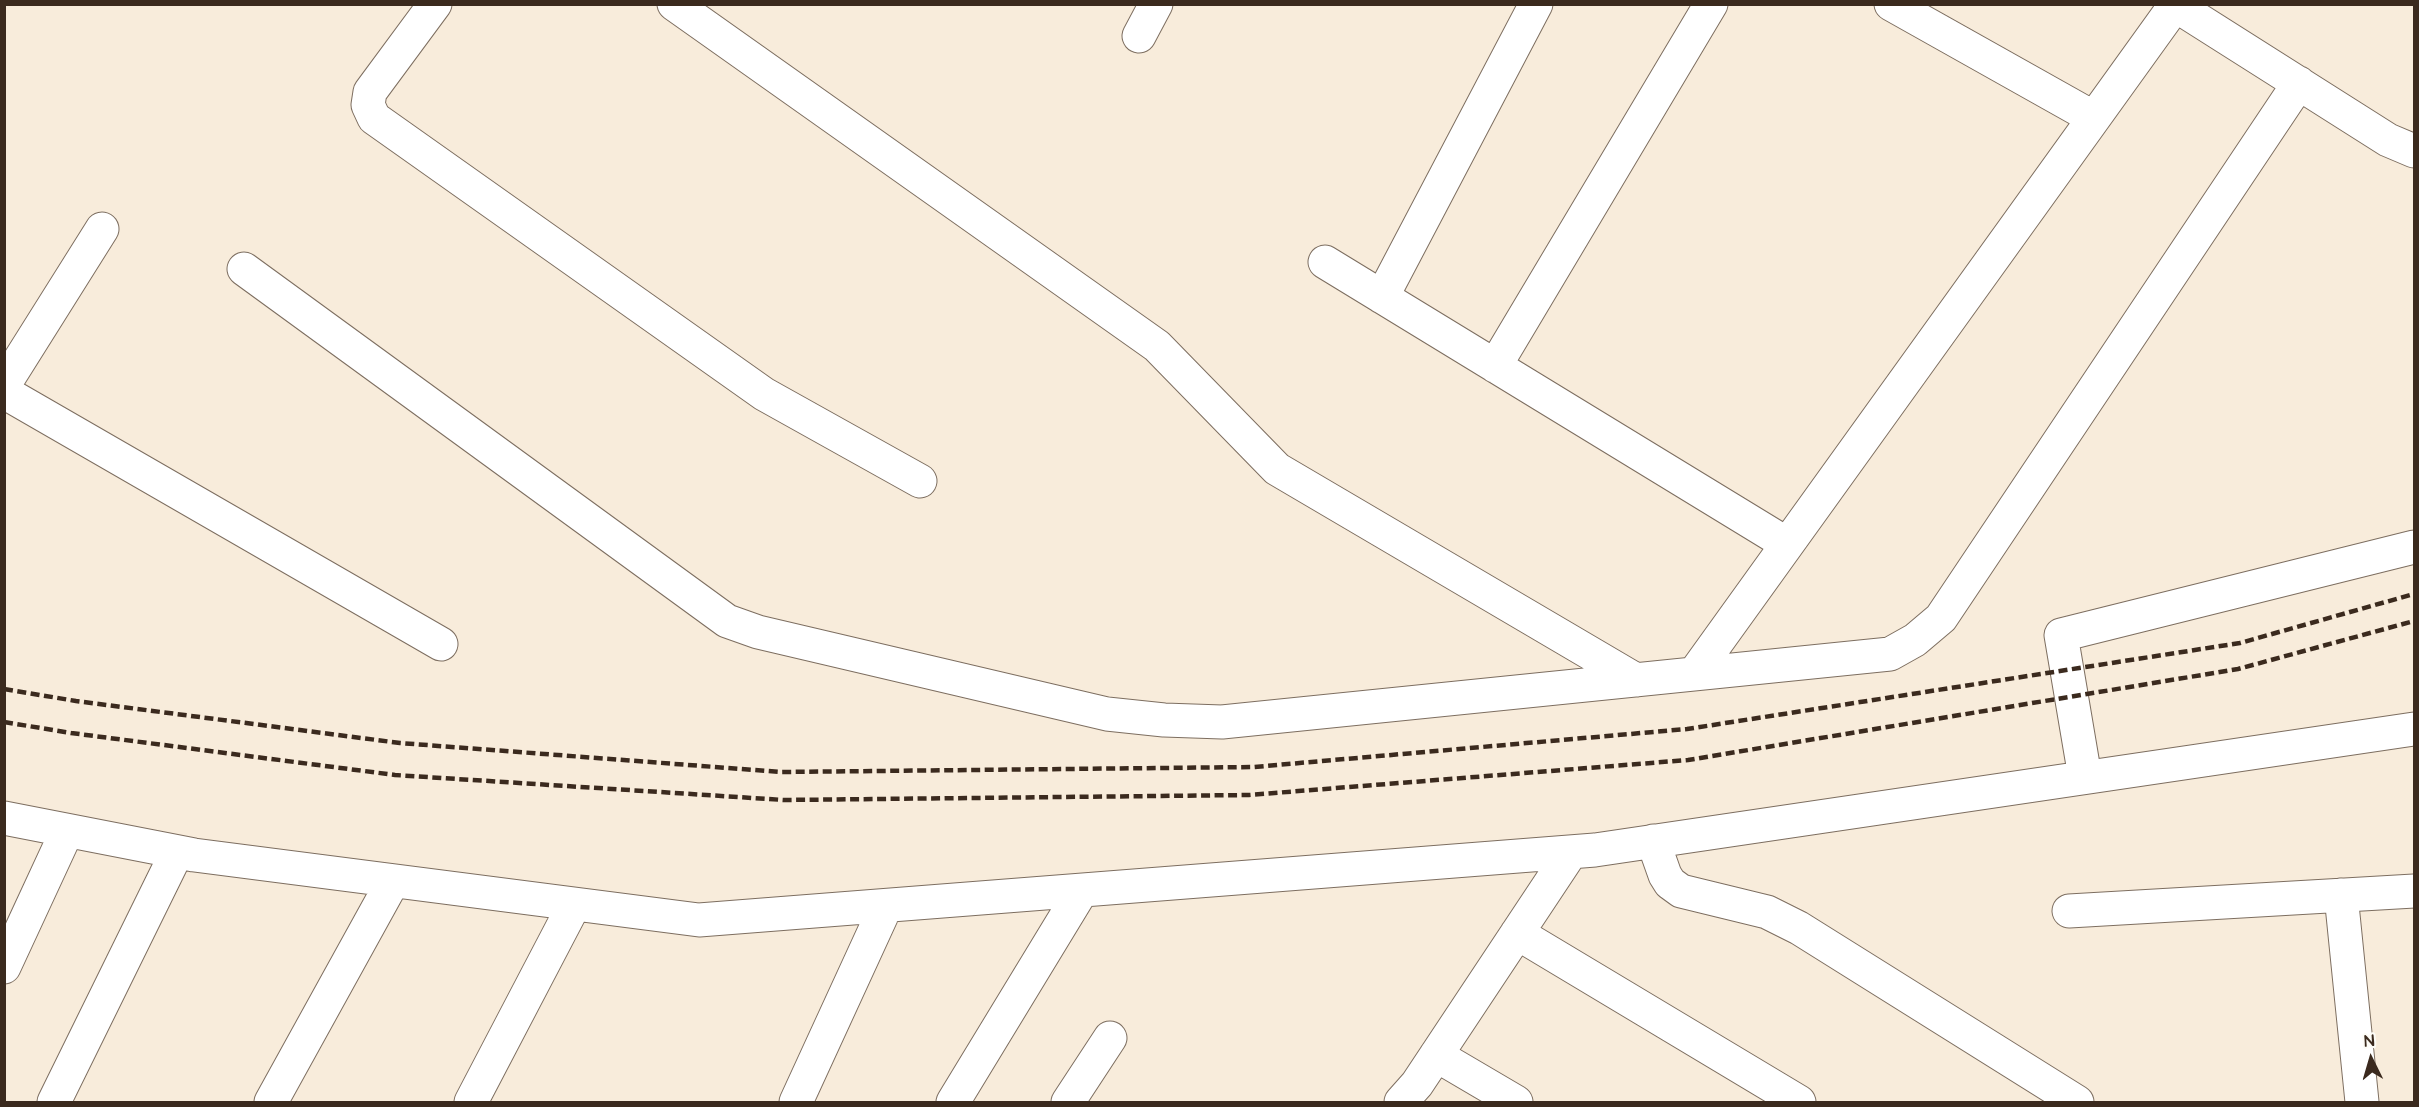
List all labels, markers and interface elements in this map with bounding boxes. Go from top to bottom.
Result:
north arrow [2341,1029,2401,1089]
text: N [2363,1030,2375,1052]

